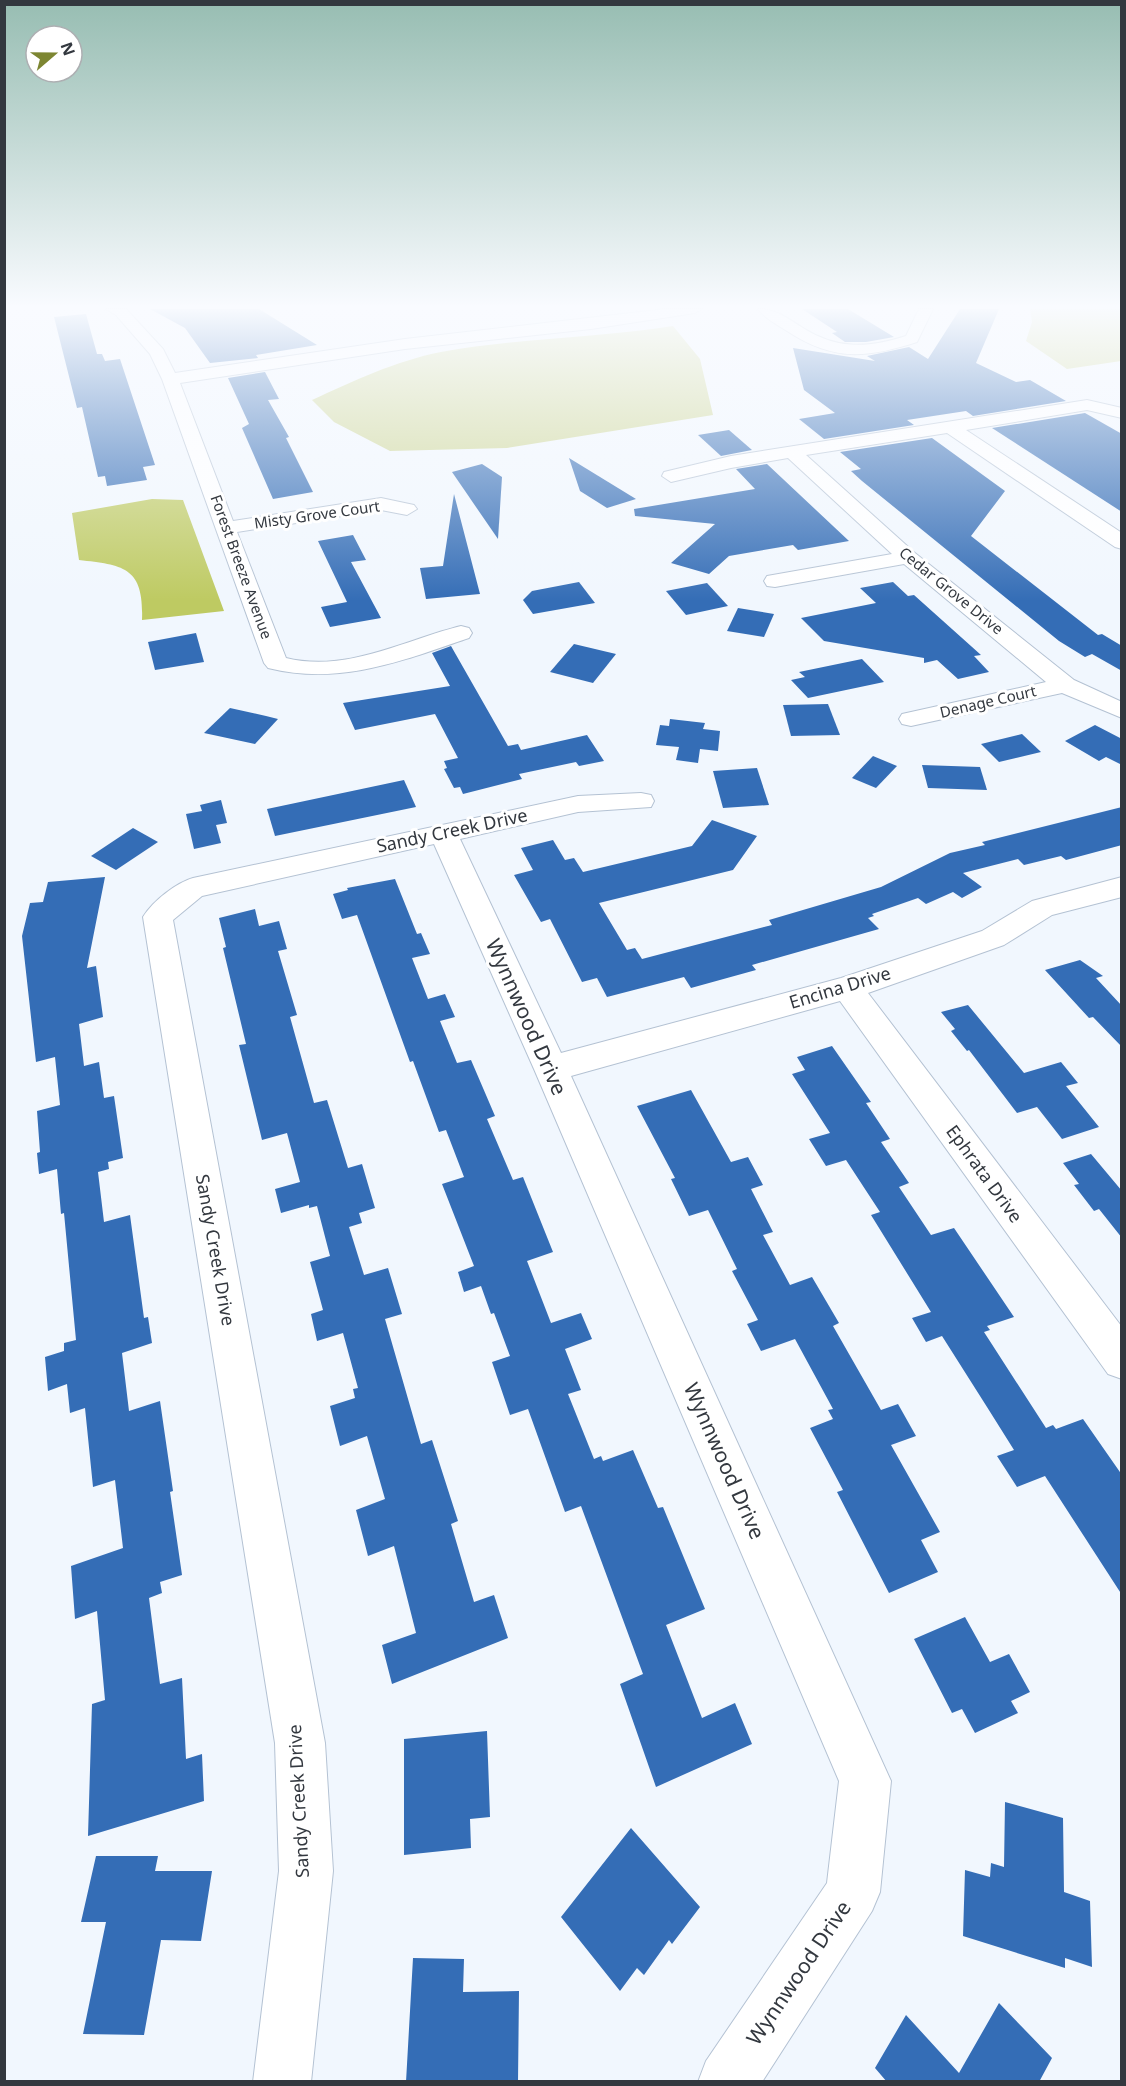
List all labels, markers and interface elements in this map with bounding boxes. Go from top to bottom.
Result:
north arrow [24,24,84,84]
text: N [56,39,81,59]
street label: Forest Breeze Avenue [207,492,277,642]
street label: Misty Grove Court [253,495,382,533]
street label: Cedar Grove Drive [895,542,1008,638]
street label: Denage Court [938,680,1038,722]
street label: Sandy Creek Drive [374,802,529,858]
street label: Wynnwood Drive [480,934,574,1099]
street label: Encina Drive [786,960,893,1014]
street label: Ephrata Drive [941,1120,1028,1227]
street label: Sandy Creek Drive [191,1172,241,1328]
street label: Wynnwood Drive [678,1378,772,1543]
street label: Sandy Creek Drive [282,1724,314,1878]
street label: Wynnwood Drive [739,1895,857,2050]

